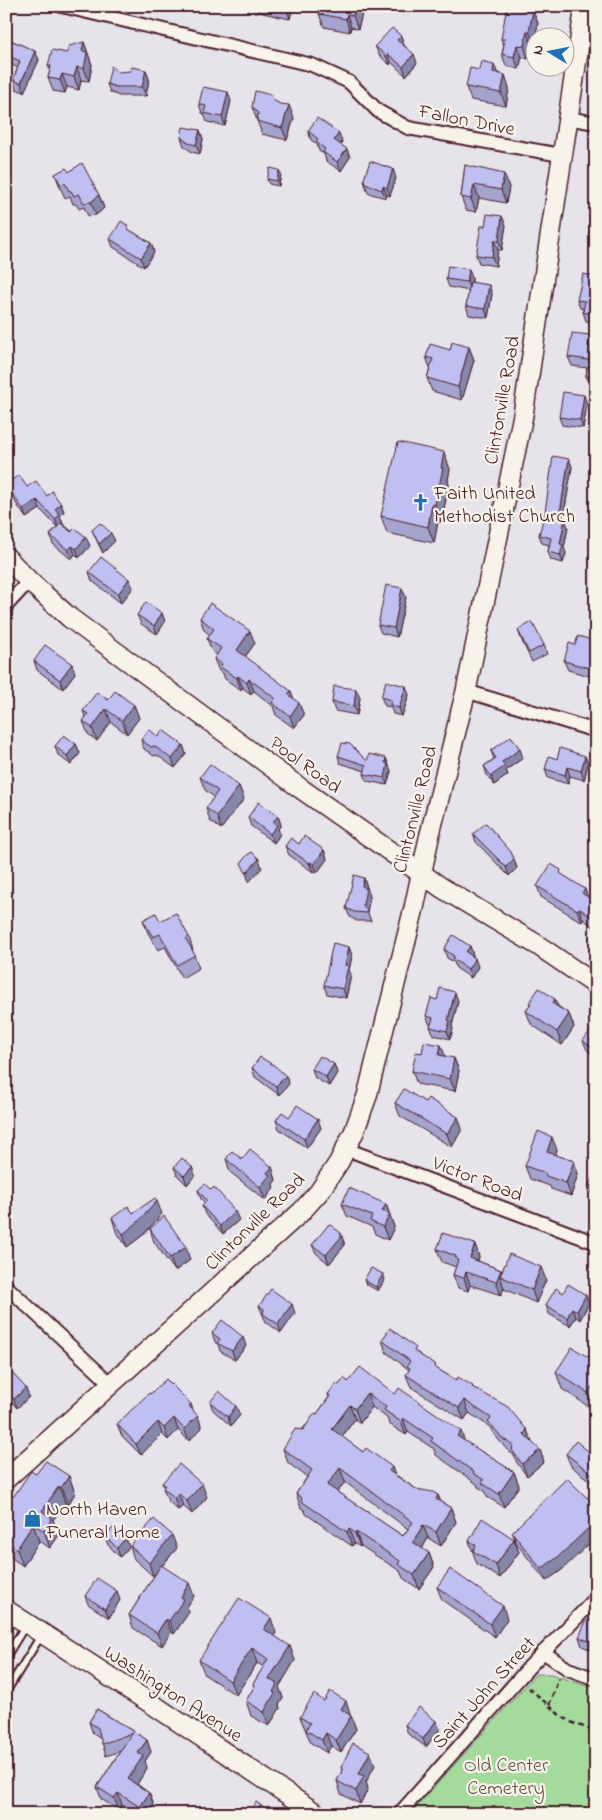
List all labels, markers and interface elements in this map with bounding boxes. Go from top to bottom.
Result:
north arrow [524,28,574,78]
text: N [528,44,550,56]
street label: Fallon Drive [415,98,517,145]
street label: Clintonville Road [478,334,529,467]
place label: Faith United Methodist Church [433,480,575,532]
church icon: Faith United Methodist Church [410,493,430,513]
street label: Pool Road [263,730,346,802]
street label: Clintonville Road [387,743,446,876]
street label: Victor Road [427,1149,527,1211]
street label: Clintonville Road [199,1167,313,1278]
place label: North Haven Funeral Home [45,1496,160,1548]
shop icon: North Haven Funeral Home [22,1509,42,1529]
street label: Saint John Street [426,1631,544,1757]
street label: Washington Avenue [97,1639,248,1752]
park label: Old Center Cemetery [464,1752,549,1804]

